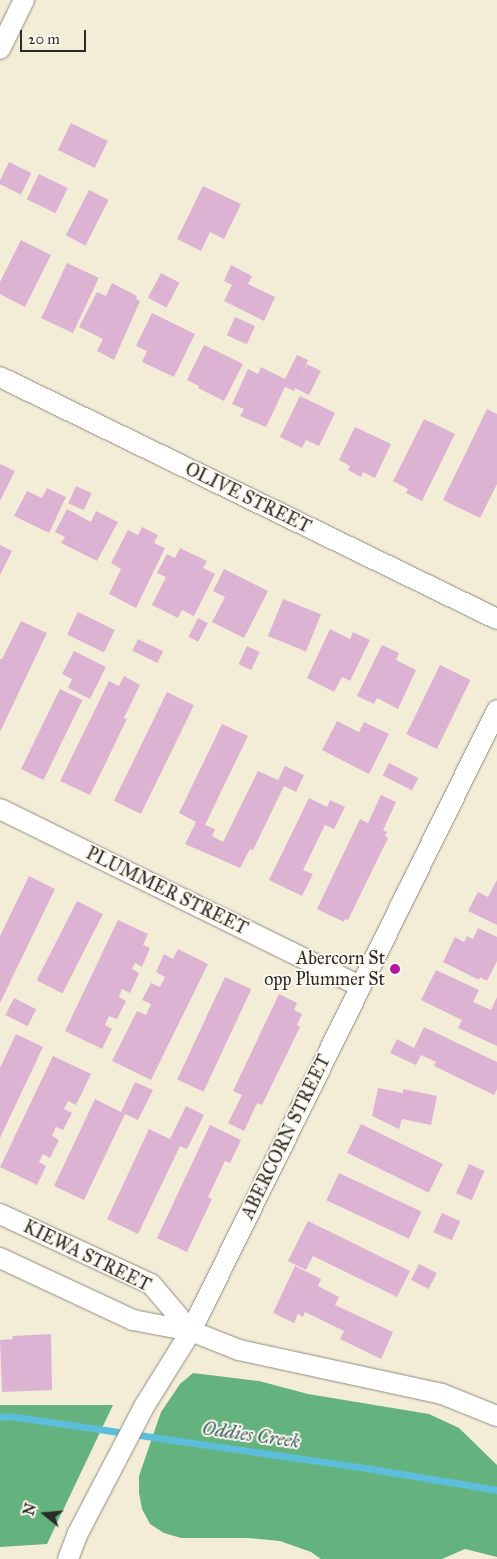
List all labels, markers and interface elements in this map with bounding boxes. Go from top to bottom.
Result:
scale bar [22,20,89,52]
text: 20 m [28,30,60,48]
street label: OLIVE STREET [182,458,314,538]
street label: PLUMMER STREET [83,842,251,940]
place label: Abercorn St opp Plummer St [264,948,385,991]
marker: Abercorn St opp Plummer St [389,963,401,975]
street label: ABERCORN STREET [237,1051,335,1223]
street label: KIEWA STREET [20,1216,154,1296]
water label: Oddies Creek [201,1417,301,1453]
north arrow [20,1489,70,1539]
text: N [20,1501,40,1518]

